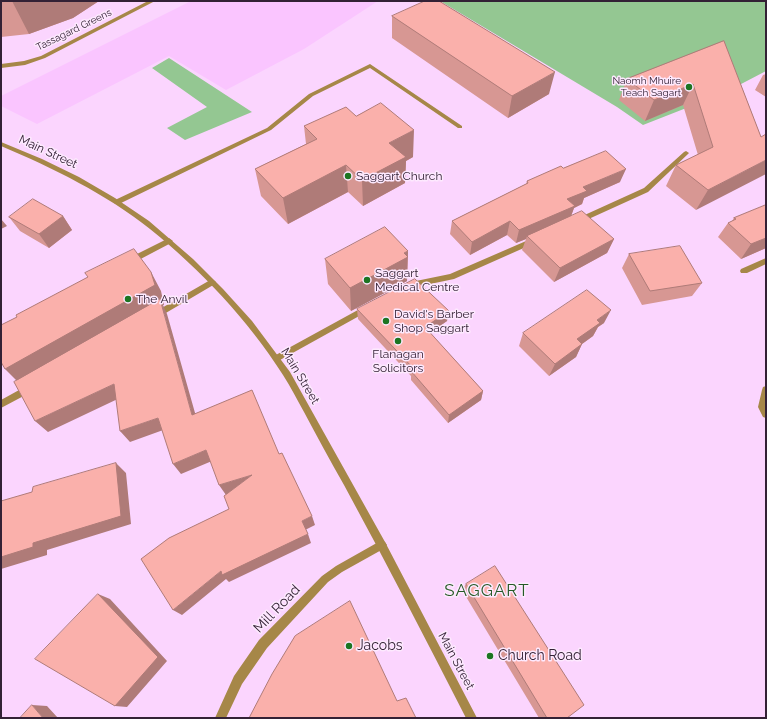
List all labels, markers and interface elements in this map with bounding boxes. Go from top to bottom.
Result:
street label: Tassagard Greens [34,7,114,53]
place label: Naomh Mhuire Teach Sagart [612,75,681,98]
marker: Naomh Mhuire Teach Sagart [684,82,694,92]
street label: Main Street [16,132,80,172]
place label: Saggart Church [356,169,442,183]
marker: Saggart Church [343,171,353,181]
place label: Saggart Medical Centre [375,266,459,294]
marker: Saggart Medical Centre [362,275,372,285]
place label: The Anvil [136,292,188,306]
marker: The Anvil [123,294,133,304]
place label: David's Barber Shop Saggart [394,307,474,335]
marker: David's Barber Shop Saggart [381,316,391,326]
marker: Flanagan Solicitors [393,336,403,346]
street label: Main Street [278,345,322,407]
place label: Flanagan Solicitors [372,347,424,375]
district label: SAGGART [444,581,530,601]
street label: Mill Road [250,582,304,636]
street label: Main Street [435,630,477,692]
place label: Jacobs [357,638,403,654]
marker: Jacobs [344,641,354,651]
place label: Church Road [498,648,582,664]
marker: Church Road [485,651,495,661]

